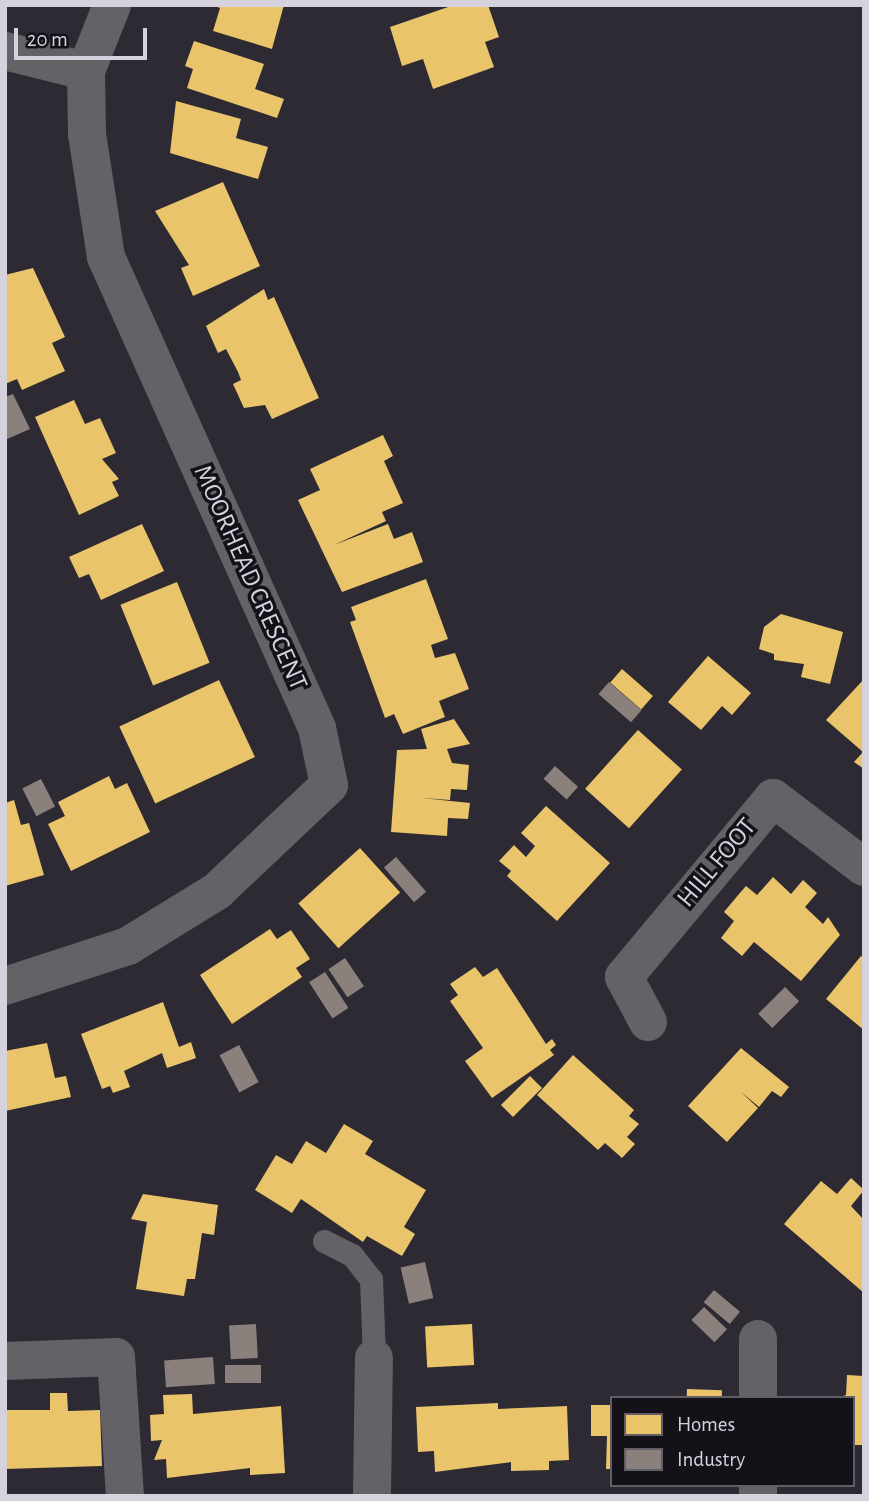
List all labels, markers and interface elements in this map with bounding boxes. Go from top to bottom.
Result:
scale bar [18,14,150,58]
text: 20 m [27,29,68,50]
street label: MOORHEAD CRESCENT [186,461,314,695]
street label: HILL FOOT [671,812,763,914]
legend [610,1396,855,1487]
text: Homes [677,1414,735,1435]
text: Industry [677,1449,745,1470]

